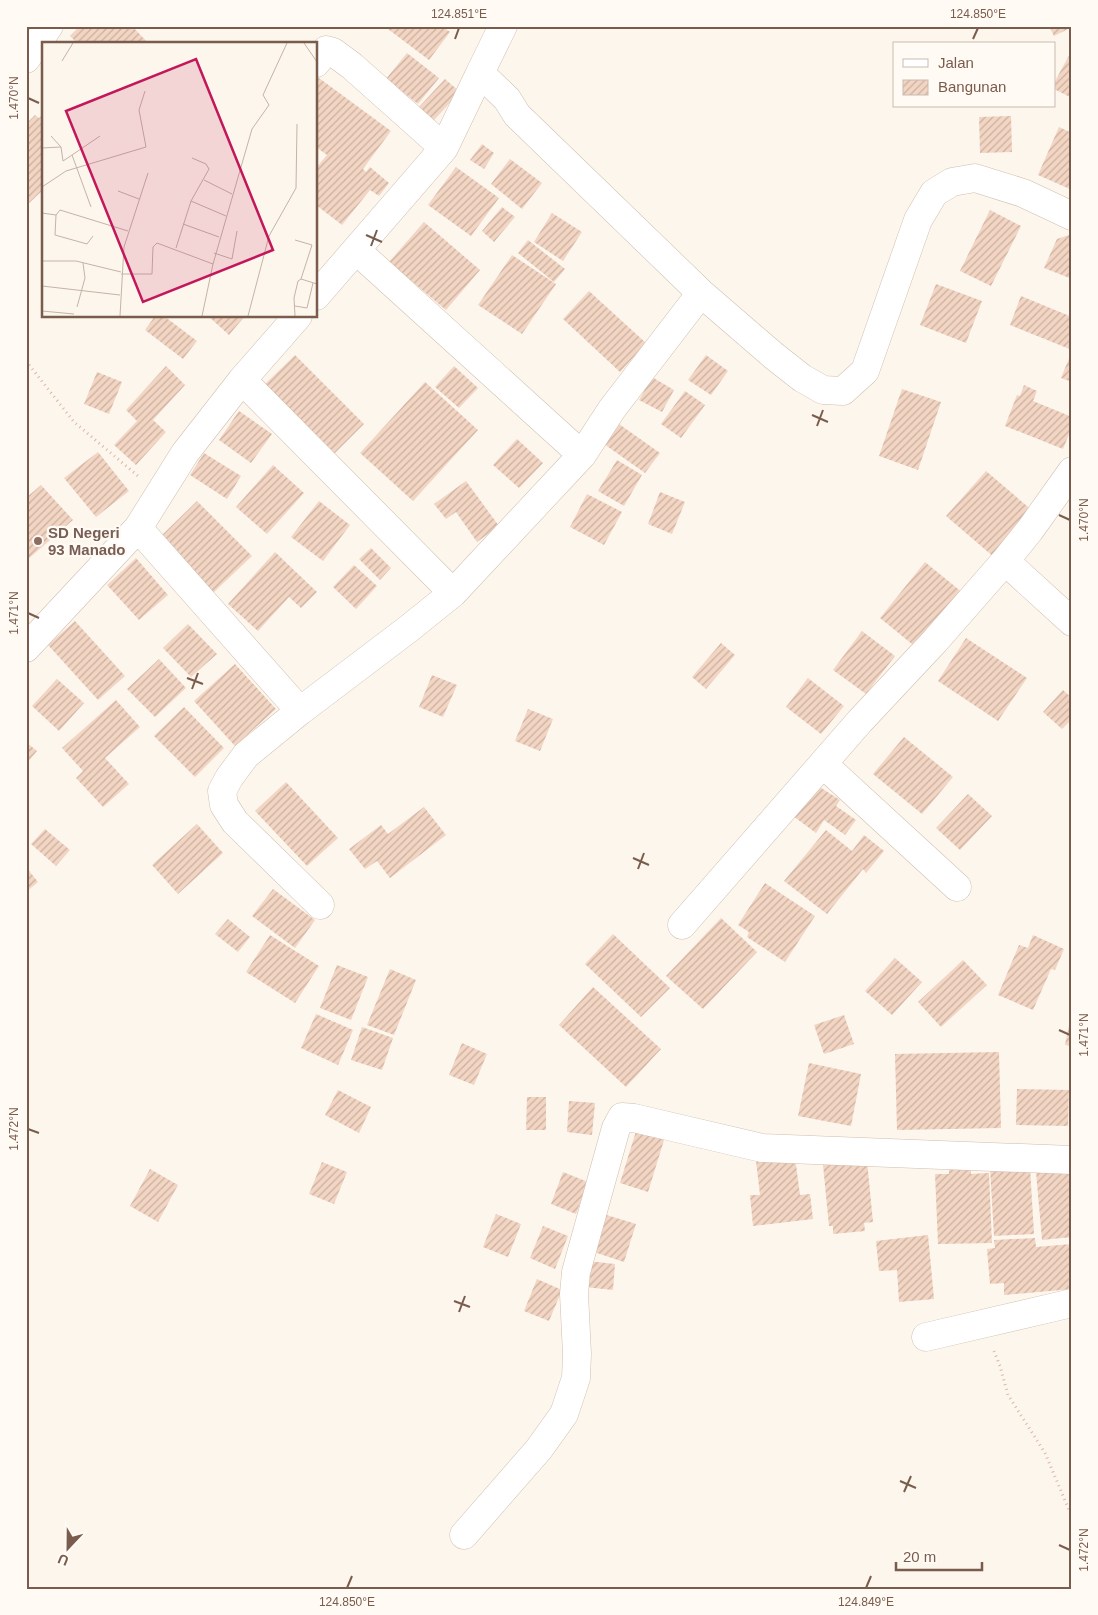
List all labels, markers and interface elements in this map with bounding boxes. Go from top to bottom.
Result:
text: 124.851°E [431,7,487,21]
text: 124.850°E [950,7,1006,21]
inset map [42,42,318,318]
legend [893,42,1056,108]
text: Jalan [938,54,974,71]
text: 1.470°N [7,76,21,120]
text: Bangunan [938,78,1006,95]
text: 1.470°N [1077,498,1091,542]
place label: SD Negeri 93 Manado [48,524,126,558]
marker: SD Negeri 93 Manado [32,535,44,547]
text: 1.471°N [7,591,21,635]
text: 1.471°N [1077,1013,1091,1057]
text: 1.472°N [7,1107,21,1151]
north arrow [42,1522,92,1572]
text: 1.472°N [1077,1528,1091,1572]
scale bar [896,1540,982,1572]
text: 20 m [903,1548,936,1565]
text: U [55,1551,71,1569]
text: 124.850°E [319,1595,375,1609]
text: 124.849°E [838,1595,894,1609]

